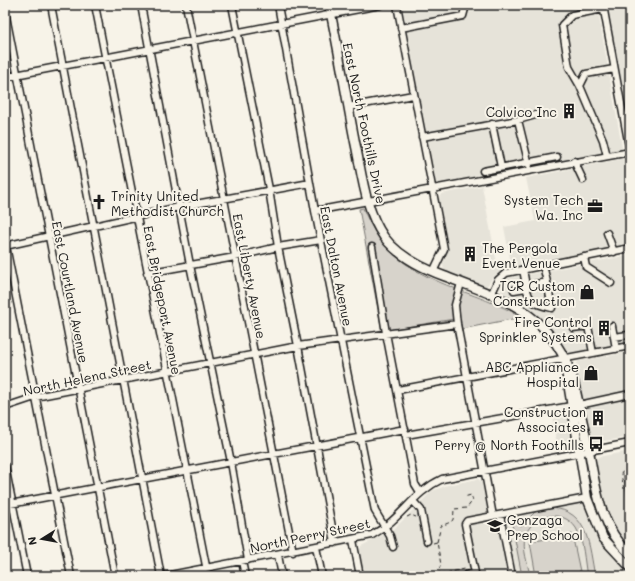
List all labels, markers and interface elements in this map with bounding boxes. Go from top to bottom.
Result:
street label: East North Foothills Drive [340,41,390,205]
building icon: Colvico Inc [560,102,578,120]
place label: Colvico Inc [486,103,557,120]
place label: Trinity United Methodist Church [111,187,224,219]
place label: System Tech Wa. Inc [504,191,583,223]
church icon: Trinity United Methodist Church [90,193,108,211]
office icon: System Tech Wa. Inc [586,197,604,215]
street label: East Dalton Avenue [317,205,357,327]
street label: East Liberty Avenue [230,212,270,340]
street label: East Courtland Avenue [49,220,93,364]
street label: East Bridgeport Avenue [140,224,186,376]
place label: The Pergola Event Venue [482,239,560,271]
building icon: The Pergola Event Venue [461,245,479,263]
place label: TCR Custom Construction [493,277,575,309]
shop icon: TCR Custom Construction [578,283,596,301]
place label: Fire Control Sprinkler Systems [479,313,592,345]
building icon: Fire Control Sprinkler Systems [595,319,613,337]
street label: North Helena Street [21,355,153,399]
place label: ABC Appliance Hospital [485,358,579,390]
shop icon: ABC Appliance Hospital [582,364,600,382]
place label: Construction Associates [504,403,586,435]
building icon: Construction Associates [589,409,607,427]
bus stop icon: Perry @ North Foothills [587,435,605,453]
place label: Perry @ North Foothills [435,436,584,453]
place label: Gonzaga Prep School [507,511,583,543]
street label: North Perry Street [248,514,372,556]
school or university icon: Gonzaga Prep School [486,517,504,535]
north arrow [22,519,62,559]
text: N [24,535,40,547]

